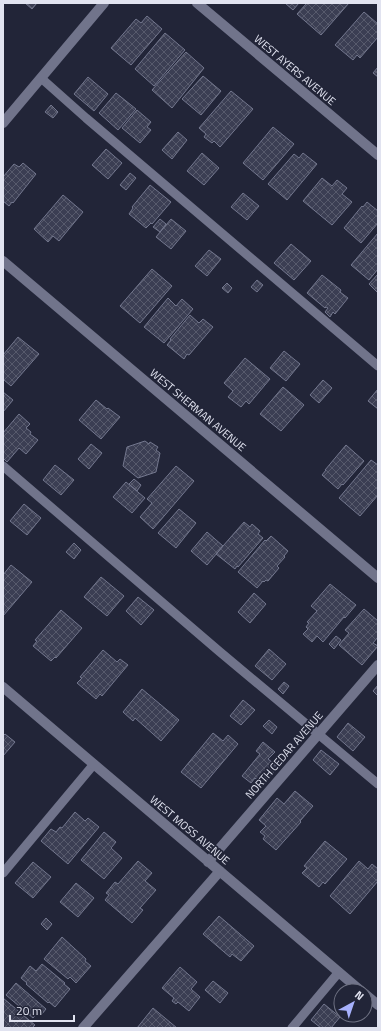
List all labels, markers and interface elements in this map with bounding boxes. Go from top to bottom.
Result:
street label: WEST AYERS AVENUE [251,31,339,109]
street label: WEST SHERMAN AVENUE [146,365,250,455]
street label: NORTH CEDAR AVENUE [242,708,326,802]
street label: WEST MOSS AVENUE [146,792,234,868]
north arrow [333,983,373,1023]
text: N [351,987,367,1004]
scale bar [10,997,74,1023]
text: 20 m [16,1001,42,1020]

